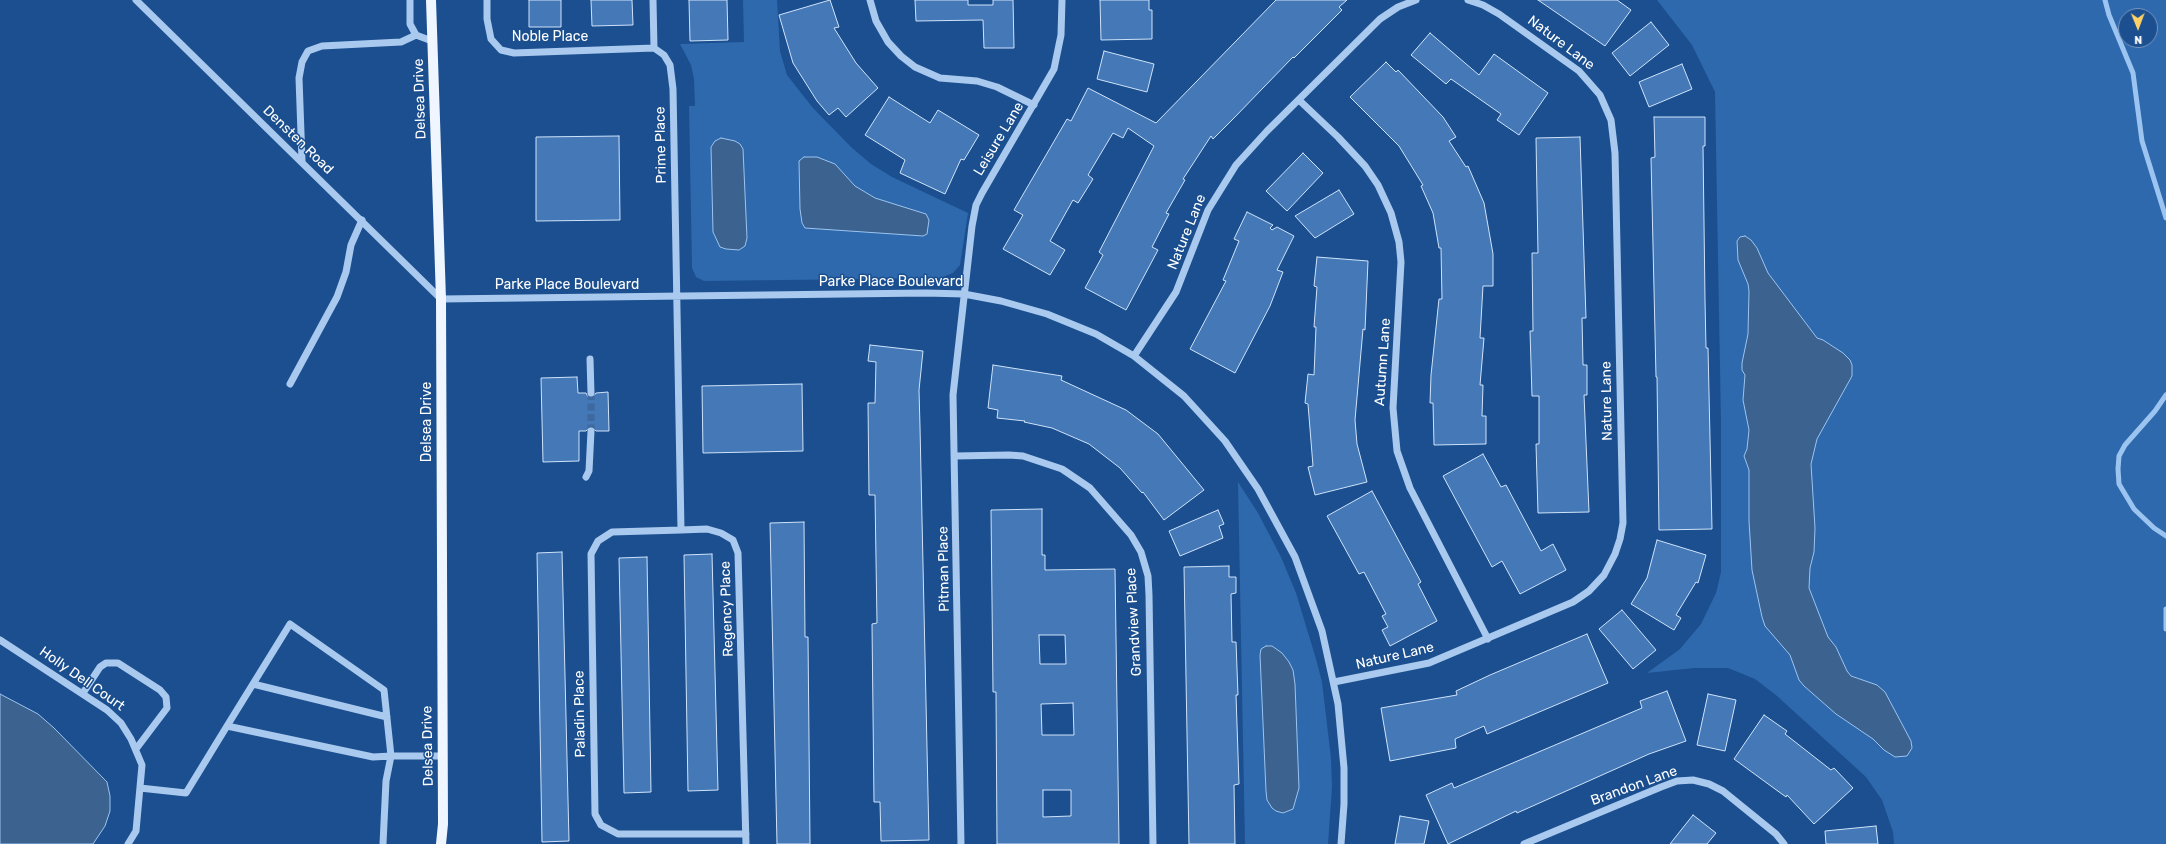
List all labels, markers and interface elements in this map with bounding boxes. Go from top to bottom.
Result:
north arrow [2118,8,2158,48]
street label: Nature Lane [1524,12,1598,74]
street label: Noble Place [512,29,588,45]
text: N [2134,33,2142,46]
street label: Delsea Drive [410,58,430,140]
street label: Leisure Lane [970,99,1028,179]
street label: Densten Road [259,102,337,178]
street label: Prime Place [652,106,670,184]
street label: Nature Lane [1164,192,1210,272]
street label: Parke Place Boulevard [819,274,963,290]
street label: Parke Place Boulevard [495,277,639,293]
street label: Autumn Lane [1372,318,1394,406]
street label: Nature Lane [1598,361,1616,441]
street label: Delsea Drive [419,382,435,462]
street label: Pitman Place [935,526,953,612]
street label: Regency Place [717,561,737,657]
street label: Grandview Place [1123,567,1145,677]
street label: Nature Lane [1354,639,1436,673]
street label: Holly Dell Court [36,643,128,715]
street label: Paladin Place [571,670,589,758]
street label: Delsea Drive [419,706,437,786]
street label: Brandon Lane [1588,763,1680,809]

